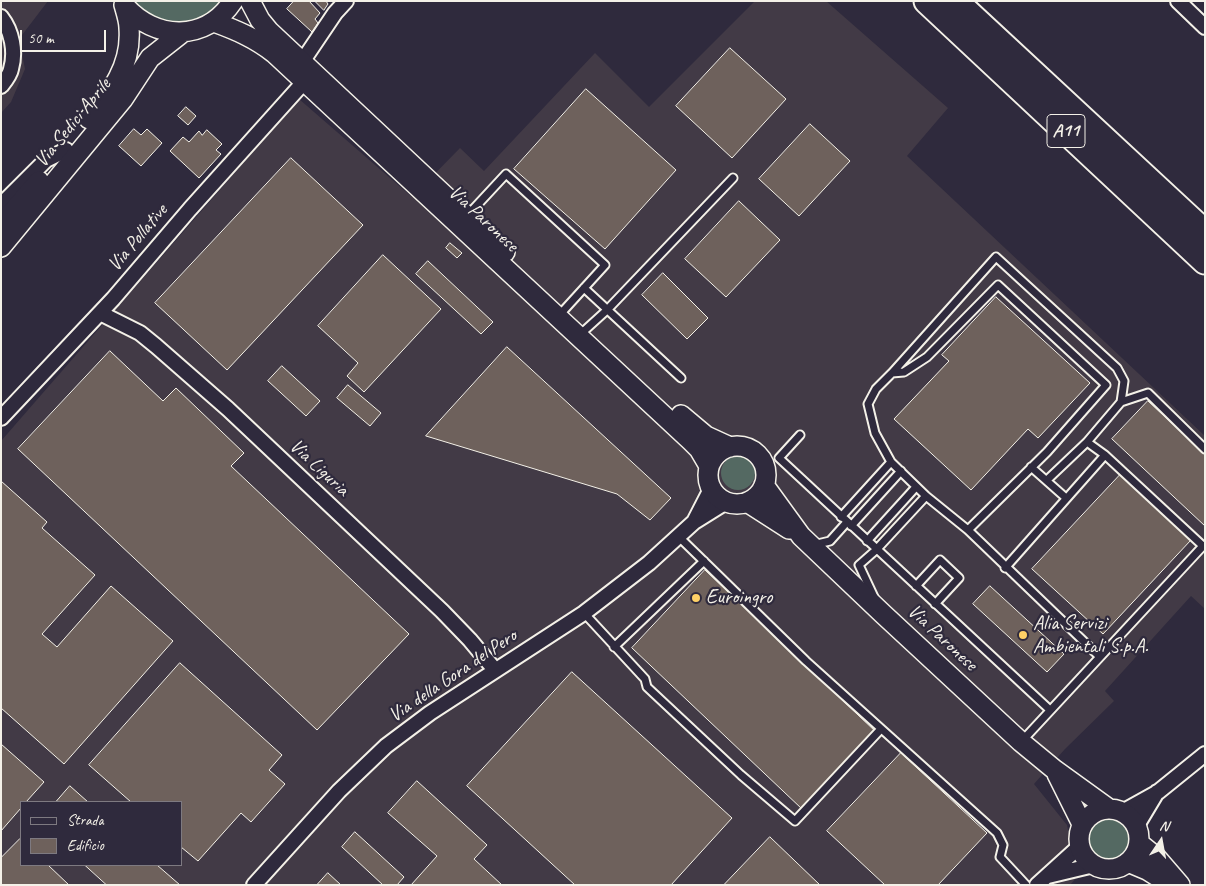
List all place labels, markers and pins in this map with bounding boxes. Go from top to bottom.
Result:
place label: Euroingro [706,586,772,610]
marker: Euroingro [690,592,702,604]
place label: Alia Servizi Ambientali S.p.A. [1033,612,1148,659]
marker: Alia Servizi Ambientali S.p.A. [1017,629,1029,641]

